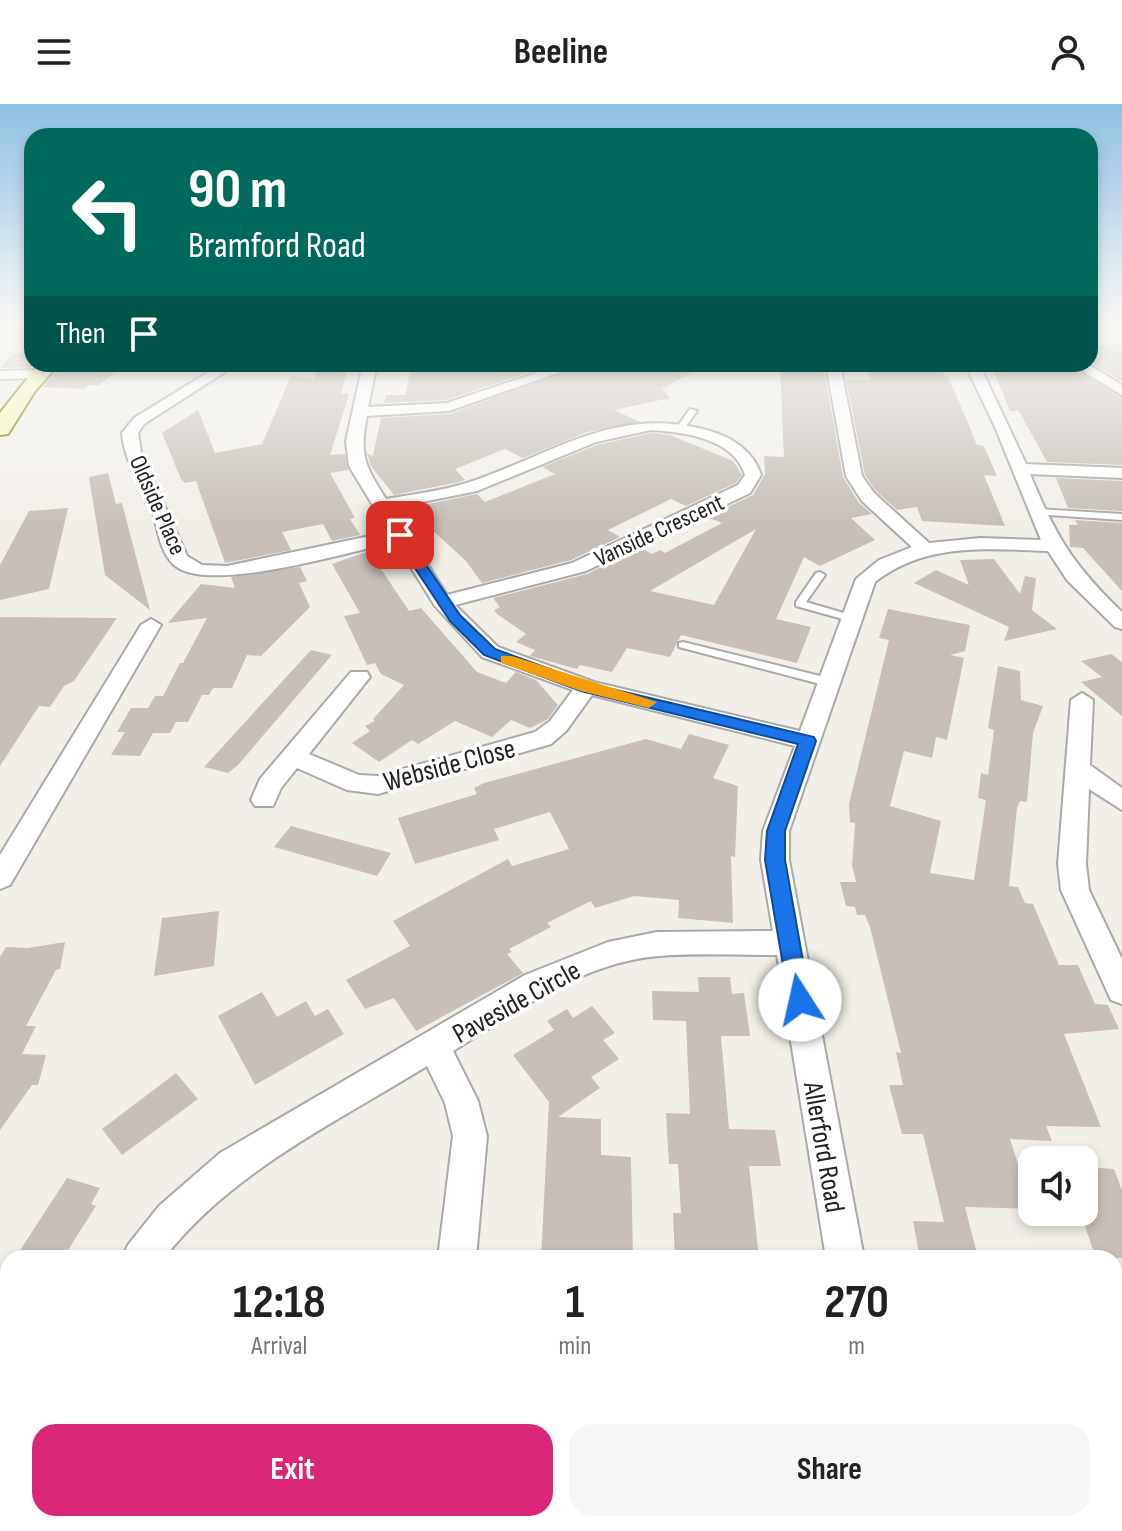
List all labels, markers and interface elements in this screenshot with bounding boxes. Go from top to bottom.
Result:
icon: menu [32,30,76,74]
icon: person [1046,30,1090,74]
text: Beeline [514,31,608,74]
text: 90 m [188,157,287,224]
icon: left [56,160,160,264]
text: Bramford Road [188,225,366,268]
icon: arrive [122,312,166,356]
text: Then [56,316,106,352]
street label: Oldside Place [123,451,192,559]
street label: Vanside Crescent [590,488,728,573]
pin [366,501,434,569]
icon: arrive [378,513,422,557]
street label: Webside Close [380,732,519,799]
street label: Paveside Circle [447,954,586,1051]
position arrow [758,958,842,1042]
street label: Allerford Road [796,1078,851,1215]
map controls [1018,1146,1098,1226]
button: sound [1018,1146,1098,1226]
text: 12:18 [233,1274,326,1331]
text: 1 [566,1274,584,1331]
text: 270 [824,1274,889,1331]
text: Arrival [251,1331,307,1362]
text: min [559,1331,591,1362]
text: m [848,1331,865,1362]
button: Exit [32,1424,553,1516]
button: Share [569,1424,1090,1516]

